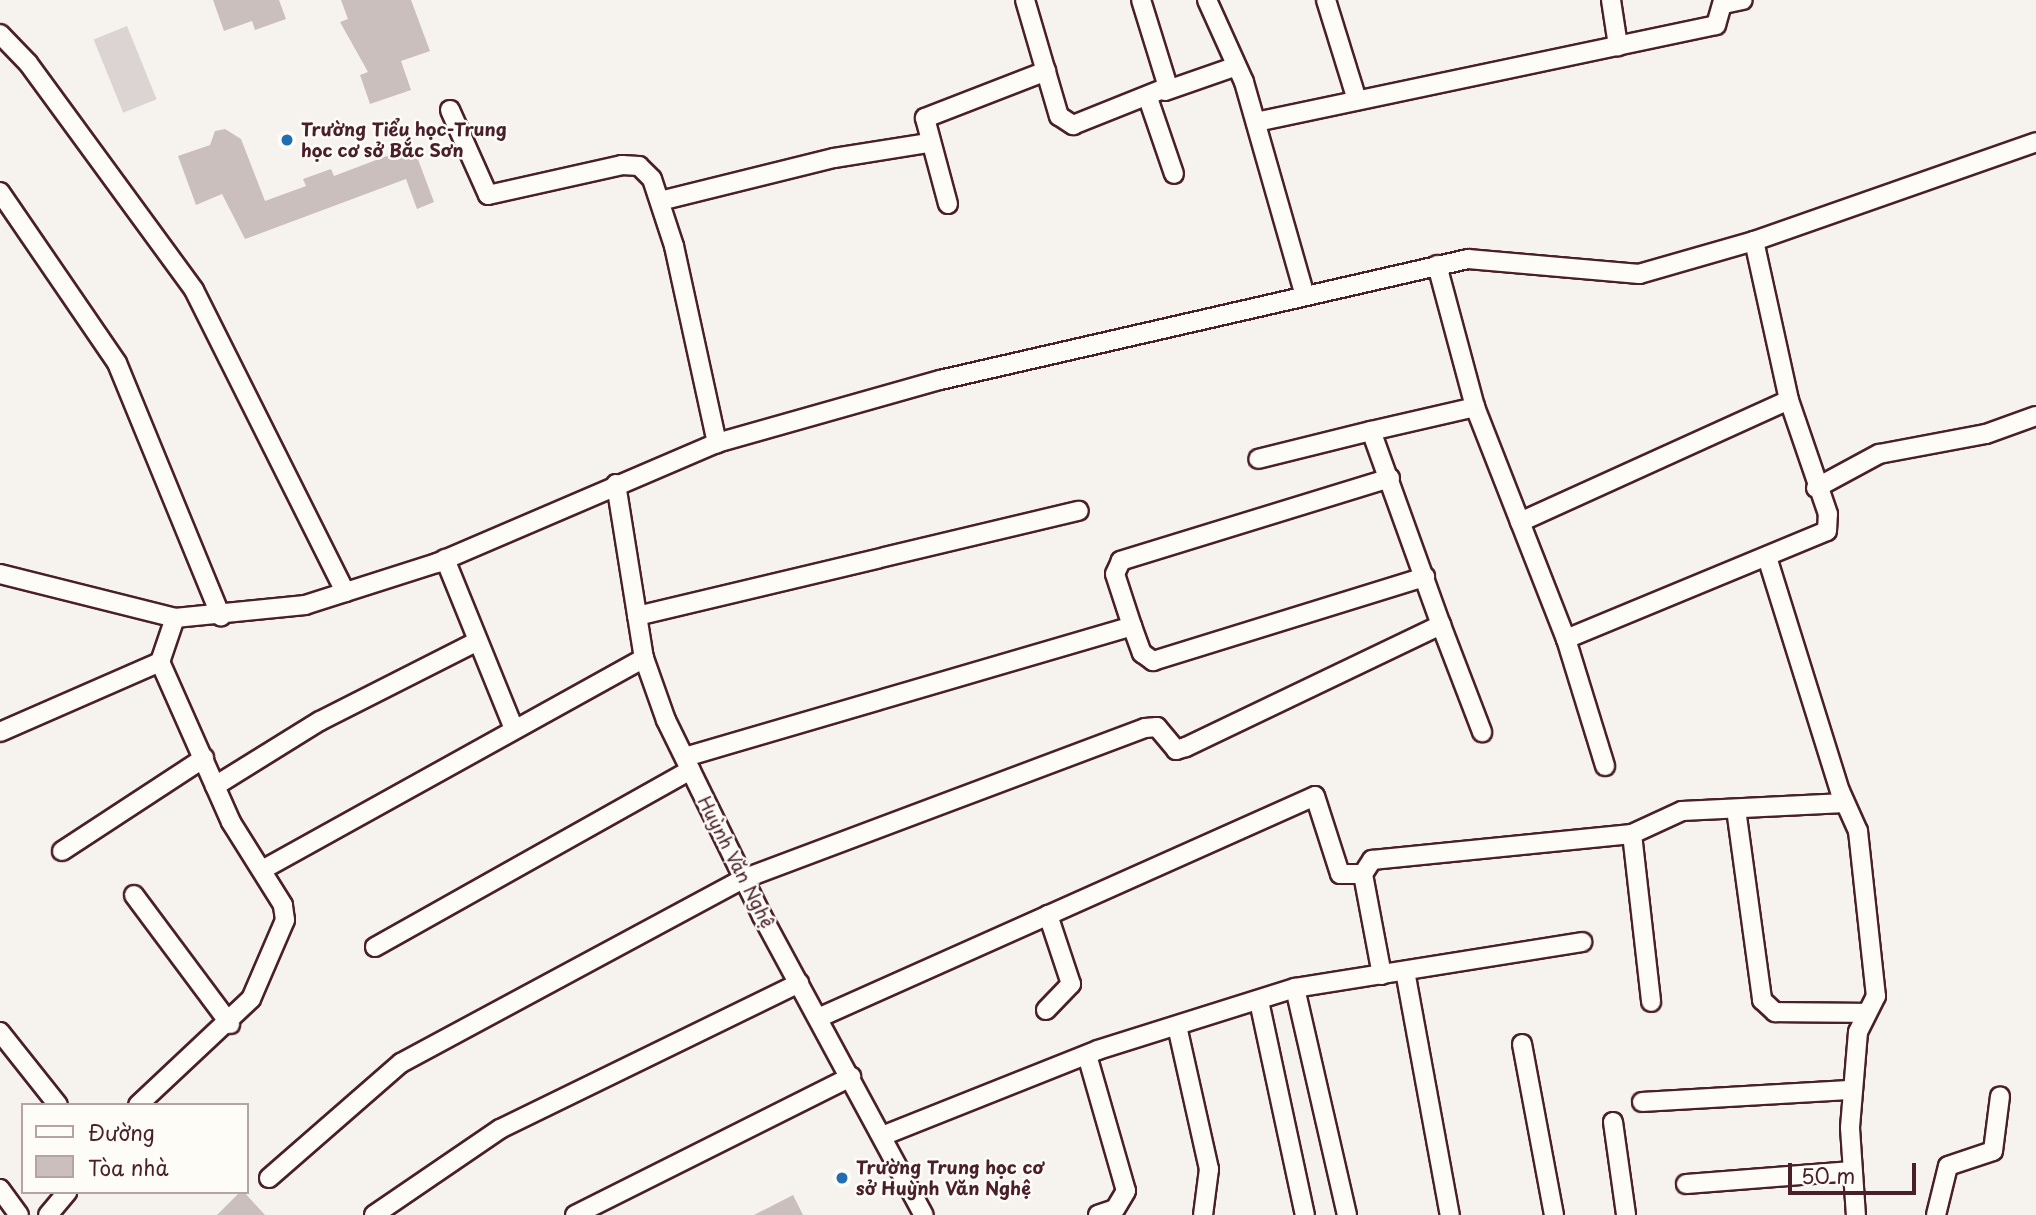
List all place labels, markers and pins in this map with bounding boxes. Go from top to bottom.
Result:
place label: Trường Tiểu học-Trung học cơ sở Bắc Sơn [301,119,508,162]
marker: Trường Tiểu học-Trung học cơ sở Bắc Sơn [279,132,295,148]
place label: Trường Trung học cơ sở Huỳnh Văn Nghệ [856,1157,1045,1200]
marker: Trường Trung học cơ sở Huỳnh Văn Nghệ [834,1170,850,1186]

